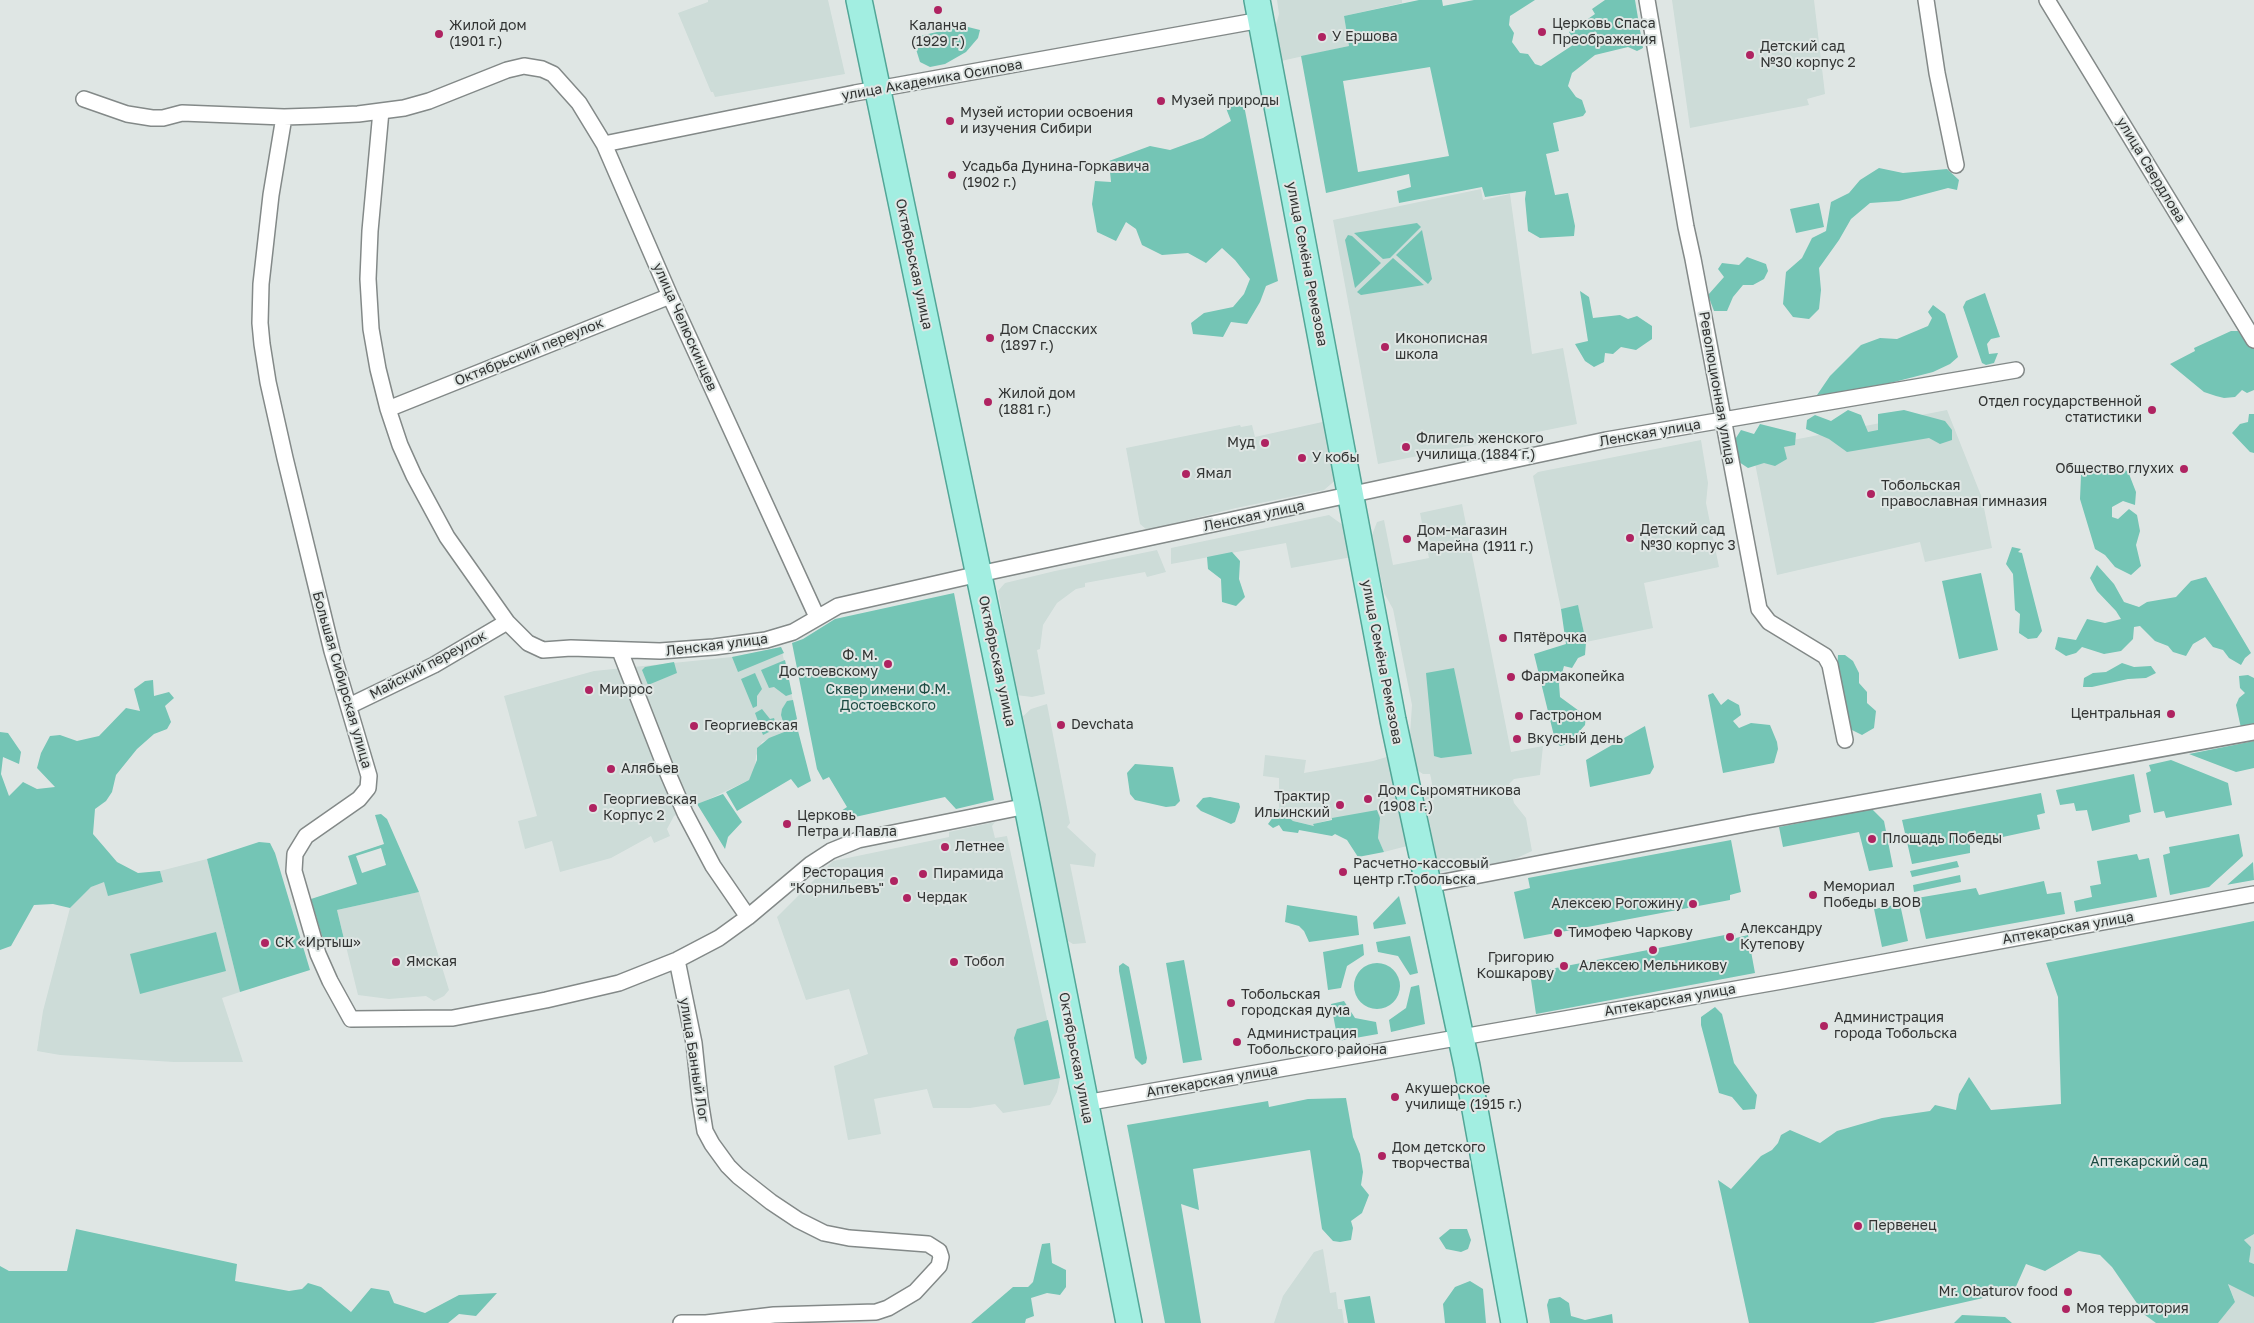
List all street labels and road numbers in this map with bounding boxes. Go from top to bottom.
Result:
street label: улица Академика Осипова [840,56,1024,104]
street label: улица Свердлова [2113,114,2189,226]
street label: улица Семёна Ремезова [1283,180,1331,348]
street label: Октябрьская улица [892,197,936,331]
street label: улица Челюскинцев [649,260,721,394]
street label: Революционная улица [1695,310,1739,466]
street label: Октябрьский переулок [452,314,606,390]
street label: Ленская улица [1598,416,1702,450]
street label: Ленская улица [1202,497,1306,535]
street label: улица Семёна Ремезова [1358,578,1406,746]
street label: Большая Сибирская улица [309,590,375,770]
street label: Октябрьская улица [975,594,1019,728]
street label: Майский переулок [367,627,489,703]
street label: Ленская улица [665,630,769,660]
street label: Аптекарская улица [2001,908,2135,948]
street label: Аптекарская улица [1603,980,1737,1020]
street label: Октябрьская улица [1055,991,1097,1125]
street label: улица Банный Лог [676,996,712,1124]
street label: Аптекарская улица [1145,1061,1279,1101]

